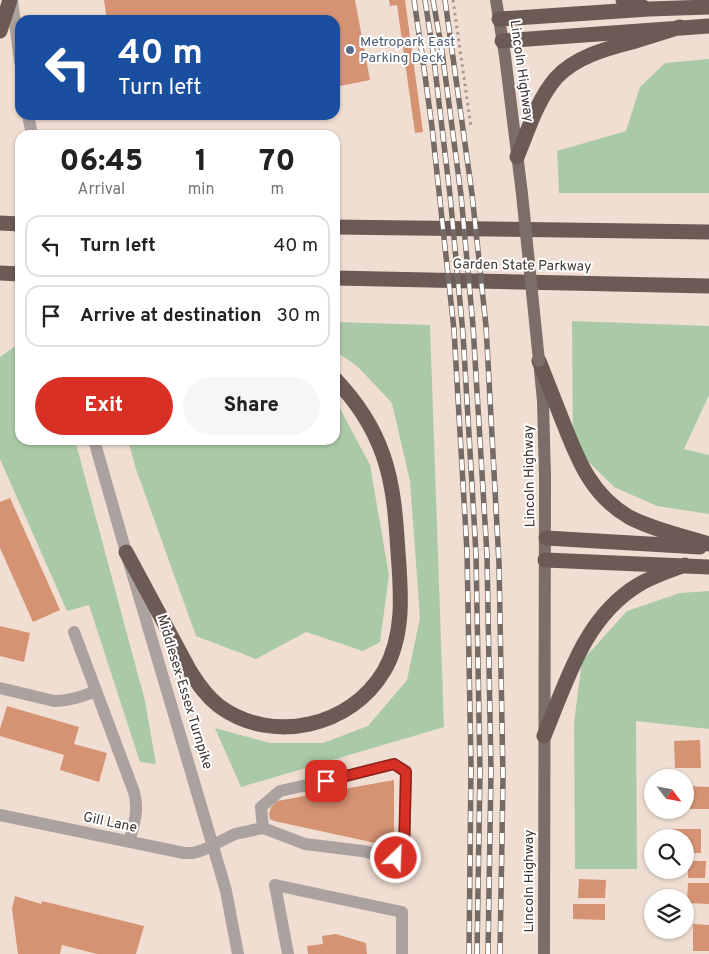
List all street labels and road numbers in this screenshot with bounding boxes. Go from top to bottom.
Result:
street label: Lincoln Highway [505,19,537,123]
street label: Garden State Parkway [452,256,592,276]
street label: Lincoln Highway [521,424,539,528]
street label: Middlesex-Essex Turnpike [152,613,216,771]
street label: Gill Lane [81,809,139,837]
street label: Lincoln Highway [521,830,538,932]

